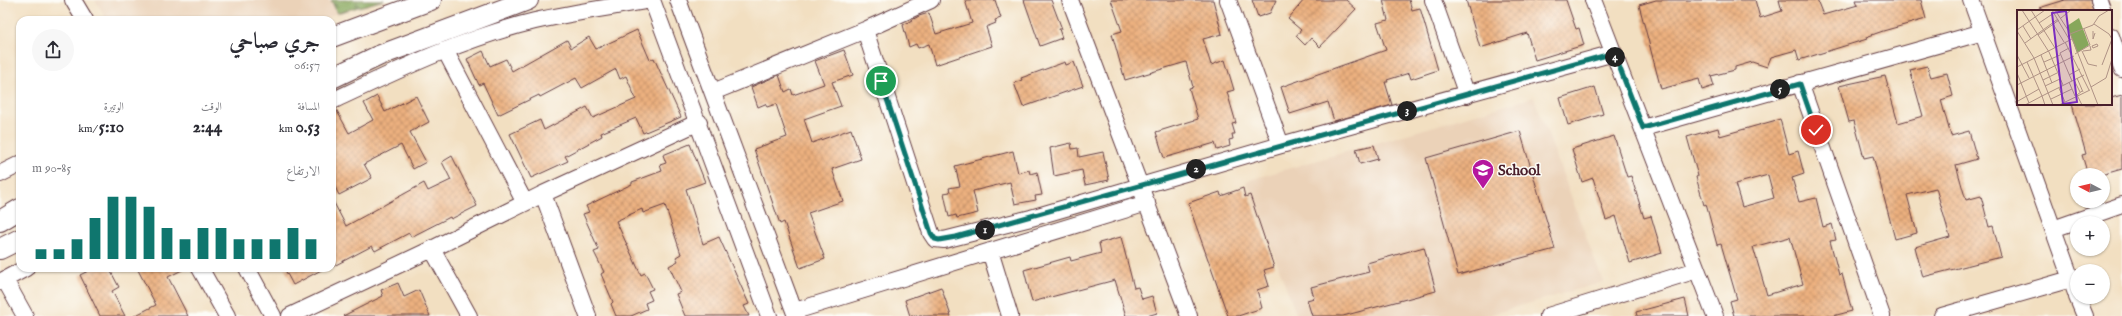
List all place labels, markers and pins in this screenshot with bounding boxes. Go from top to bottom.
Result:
pin: 4 [1605,47,1625,67]
pin [864,64,898,98]
pin: 5 [1770,79,1790,99]
pin: 3 [1397,101,1417,121]
pin [1799,113,1833,147]
school or university icon: School [1470,157,1496,190]
pin: 2 [1186,159,1206,179]
place label: School [1498,161,1541,180]
pin: 1 [975,220,995,240]

